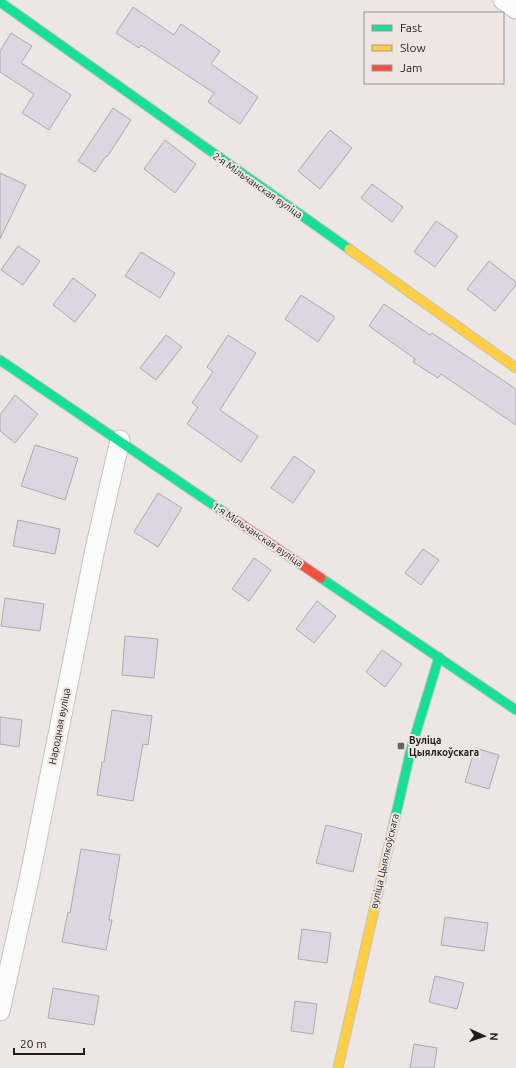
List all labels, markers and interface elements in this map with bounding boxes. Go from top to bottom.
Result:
legend [364,12,504,84]
text: Fast [400,21,422,34]
text: Slow [400,41,426,54]
text: Jam [400,61,422,74]
street label: 2-я Мільчанская вуліца [211,150,305,220]
street label: 1-я Мільчанская вуліца [210,500,305,569]
street label: Народная вуліца [47,687,72,765]
place label: Вуліца Цыялкоўскага [409,735,479,758]
marker: Вуліца Цыялкоўскага [396,741,406,751]
street label: вуліца Цыялкоўскага [368,813,401,910]
north arrow [464,1016,504,1056]
scale bar [14,1030,84,1056]
text: N [488,1032,500,1041]
text: 20 m [20,1037,47,1050]

